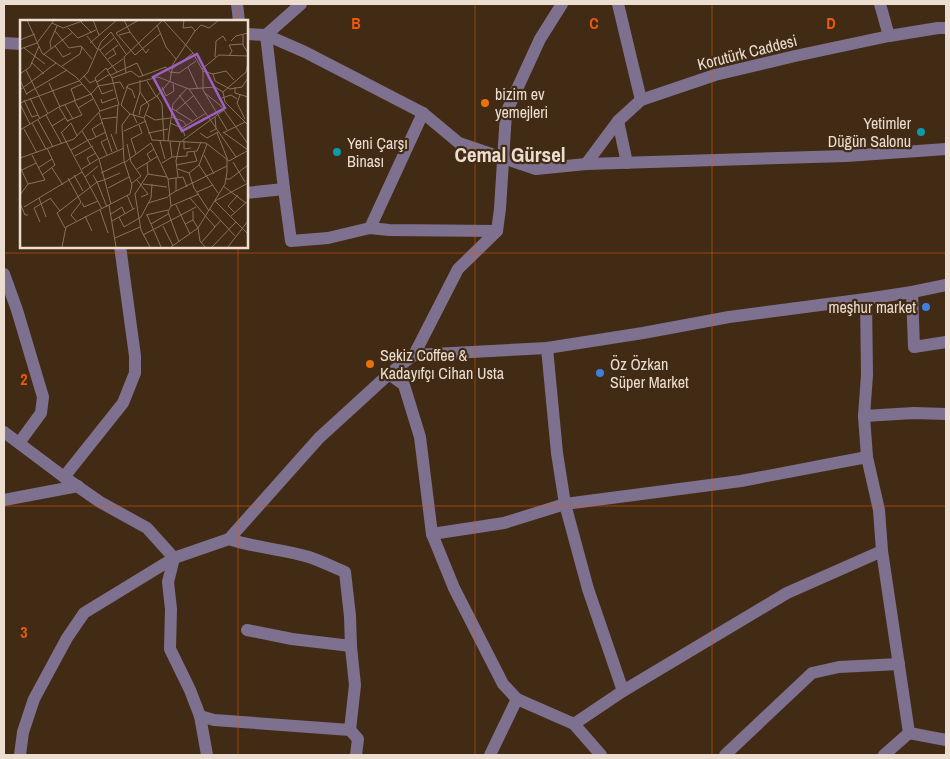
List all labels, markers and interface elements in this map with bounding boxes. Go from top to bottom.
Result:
text: B [351,12,361,34]
text: C [589,12,599,34]
text: D [826,12,836,34]
inset map [20,20,248,248]
street label: Korutürk Caddesi [695,29,799,75]
place label: bizim ev yemejleri [495,83,548,123]
marker: bizim ev yemejleri [479,97,491,109]
place label: Yetimler Düğün Salonu [828,112,912,152]
marker: Yetimler Düğün Salonu [915,126,927,138]
place label: Yeni Çarşı Binası [347,132,408,172]
district label: Cemal Gürsel [454,140,566,169]
marker: Yeni Çarşı Binası [331,146,343,158]
place label: meşhur market [829,296,916,318]
marker: meşhur market [920,301,932,313]
place label: Sekiz Coffee & Kadayıfçı Cihan Usta [380,344,505,384]
place label: Öz Özkan Süper Market [610,353,689,393]
marker: Sekiz Coffee & Kadayıfçı Cihan Usta [364,358,376,370]
marker: Öz Özkan Süper Market [594,367,606,379]
text: 2 [20,368,28,390]
text: 3 [20,621,28,643]

